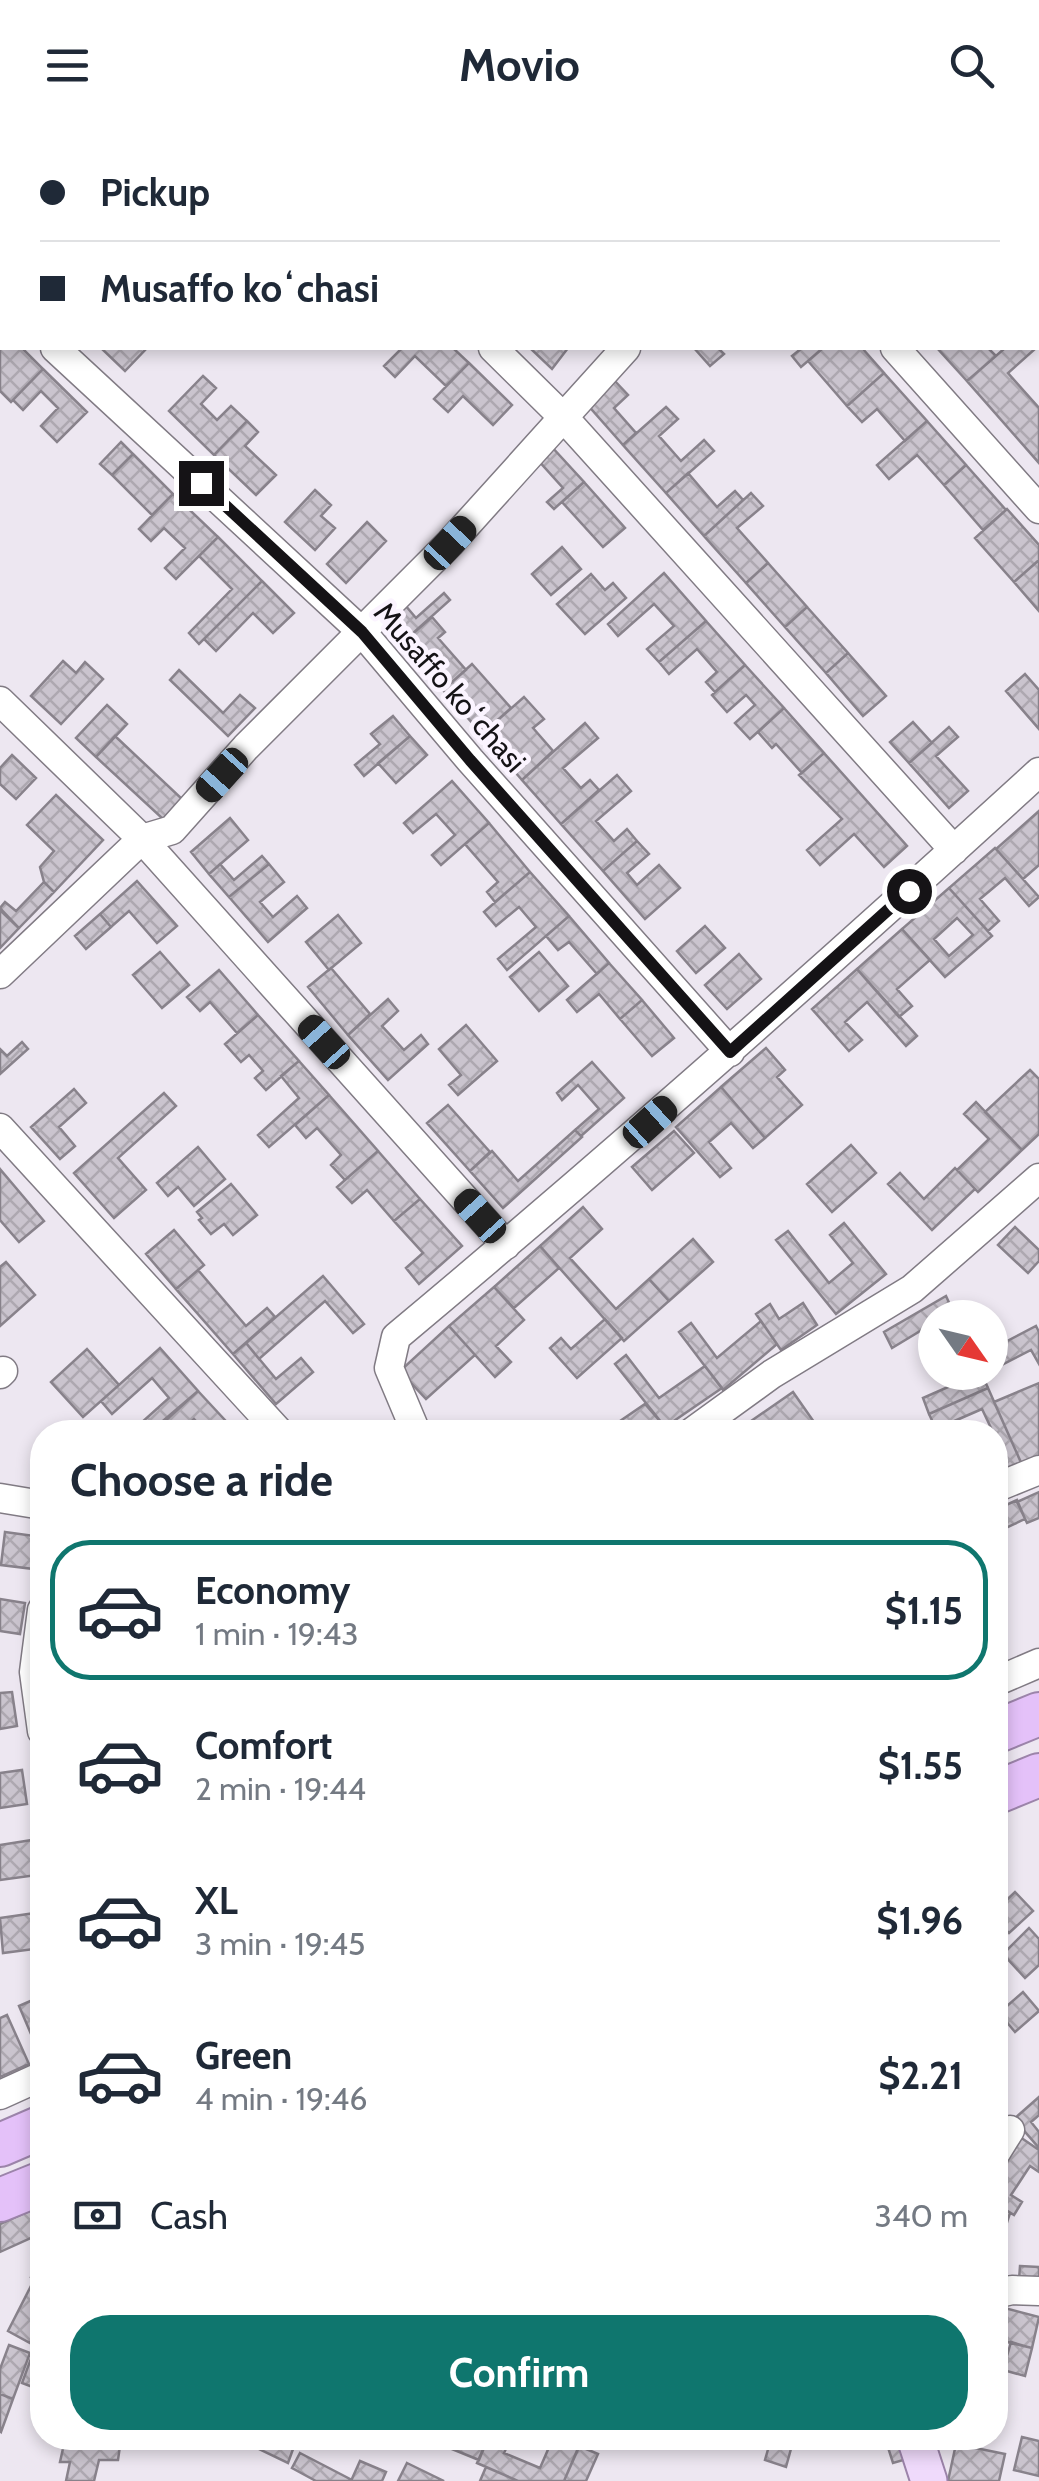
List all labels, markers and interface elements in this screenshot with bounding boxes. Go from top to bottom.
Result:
icon: menu [40,38,95,93]
text: Movio [459,38,580,92]
icon: search [944,38,999,93]
text: Pickup [100,169,210,216]
text: Musaffo koʻchasi [100,265,379,312]
route end [179,461,224,506]
car [419,511,481,575]
street label: Musaffo koʻchasi [366,595,534,779]
car [191,743,253,807]
route start [887,869,932,914]
car [293,1010,355,1074]
car [618,1091,682,1153]
car [449,1184,511,1248]
north arrow [918,1300,1008,1390]
map controls [918,1300,1008,1390]
text: Choose a ride [70,1453,333,1507]
icon: car [75,1565,165,1655]
text: Economy [195,1567,350,1614]
text: $1.15 [885,1587,963,1634]
text: 1 min · 19:43 [195,1614,358,1653]
icon: car [75,1720,165,1810]
text: Comfort [195,1722,332,1769]
text: $1.55 [878,1742,963,1789]
text: 2 min · 19:44 [195,1769,366,1808]
icon: car [75,1875,165,1965]
text: XL [195,1877,238,1924]
text: $1.96 [876,1897,963,1944]
text: 3 min · 19:45 [195,1924,365,1963]
icon: car [75,2030,165,2120]
text: Green [195,2032,292,2079]
text: $2.21 [878,2052,963,2099]
text: 4 min · 19:46 [195,2079,367,2118]
icon: cash [70,2188,125,2243]
text: Cash [150,2192,228,2239]
text: 340 m [875,2196,968,2235]
button: Confirm [70,2315,968,2430]

